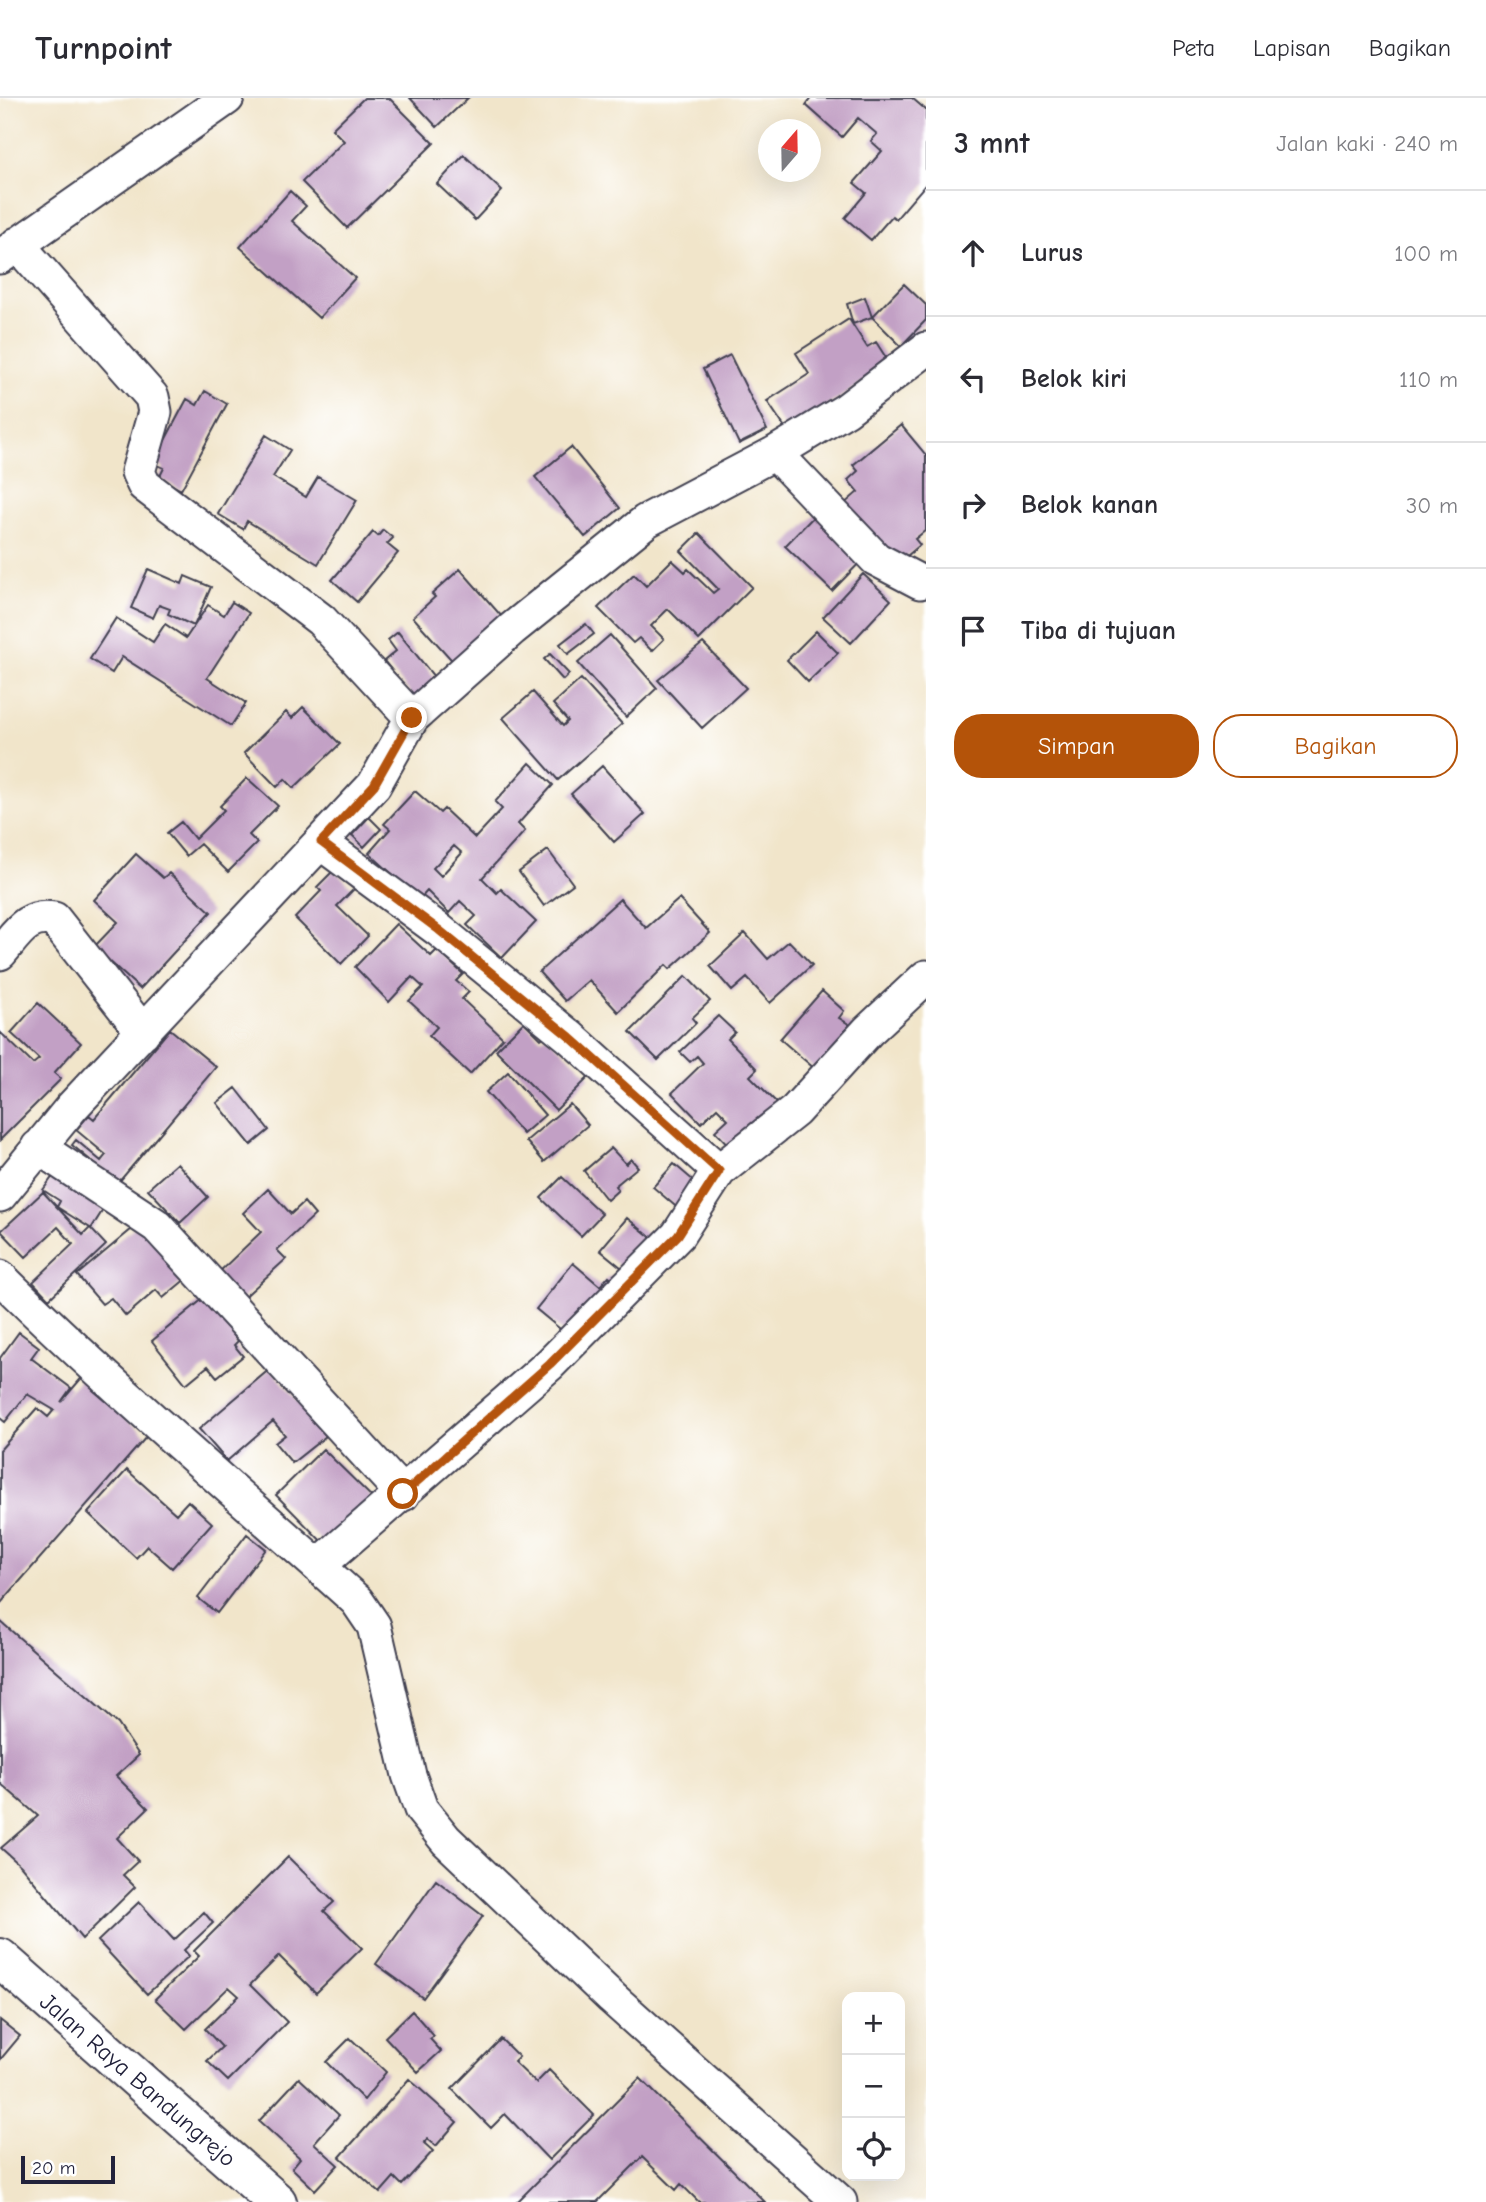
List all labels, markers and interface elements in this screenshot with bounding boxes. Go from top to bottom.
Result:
text: Turnpoint [35,29,172,67]
text: Peta [1172,34,1215,62]
text: Lapisan [1253,34,1331,62]
text: Bagikan [1369,34,1451,62]
north arrow [758,119,821,182]
text: 3 mnt [954,126,1029,161]
text: Jalan kaki · 240 m [1276,130,1458,157]
icon: ahead [954,234,992,272]
text: Lurus [1021,238,1083,268]
text: 100 m [1394,240,1458,267]
icon: left [954,360,992,398]
text: Belok kiri [1021,364,1127,394]
text: 110 m [1399,366,1458,393]
icon: right [954,486,992,524]
text: Belok kanan [1021,490,1158,520]
text: 30 m [1406,492,1458,519]
icon: arrive [954,612,992,650]
text: Tiba di tujuan [1021,616,1176,646]
route end [396,702,427,733]
button: Simpan [954,714,1199,778]
button: Bagikan [1213,714,1458,778]
route start [387,1478,418,1509]
street label: Jalan Raya Bandungrejo [34,1987,242,2173]
map controls [842,1992,905,2181]
button: + [842,1992,905,2055]
button: − [842,2055,905,2118]
button: locate [842,2118,905,2181]
scale bar [21,2153,116,2185]
text: 20 m [32,2157,76,2179]

